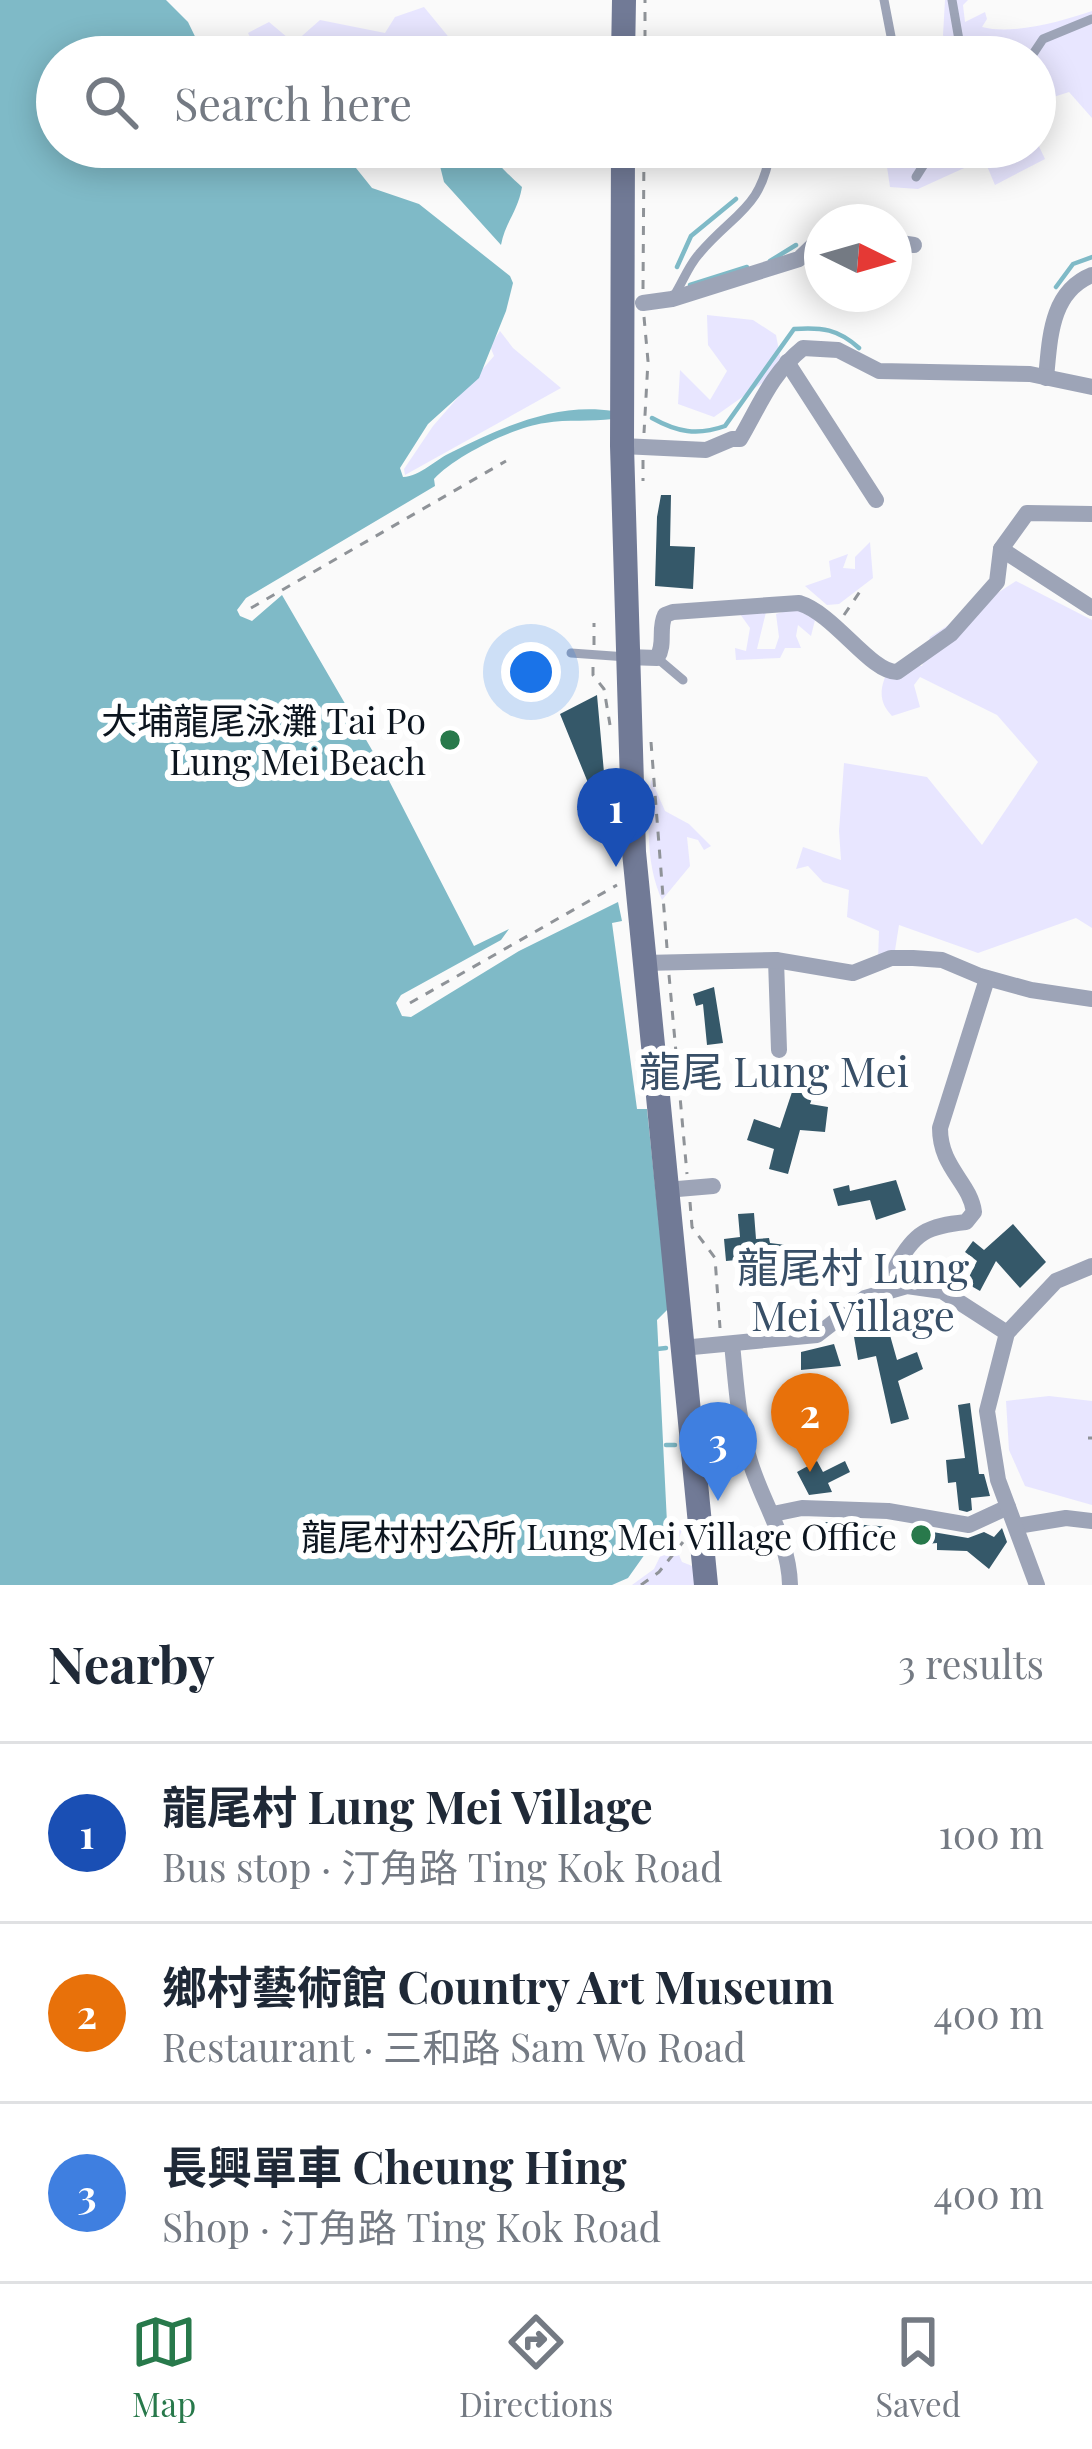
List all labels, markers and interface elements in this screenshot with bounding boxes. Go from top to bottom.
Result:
search box [36,36,1056,168]
icon: search [78,69,144,135]
text: Search here [174,72,412,132]
north arrow [804,204,912,312]
your location [501,642,561,702]
place label: 大埔龍尾泳灘 Tai Po Lung Mei Beach [101,695,426,784]
marker: 大埔龍尾泳灘 Tai Po Lung Mei Beach [437,727,463,753]
pin: 1 [577,768,655,867]
district label: 龍尾 Lung Mei [639,1042,909,1098]
district label: 龍尾村 Lung Mei Village [737,1238,969,1342]
pin: 2 [771,1373,849,1472]
pin: 3 [679,1402,757,1501]
place label: 龍尾村村公所 Lung Mei Village Office [301,1511,897,1559]
marker: 龍尾村村公所 Lung Mei Village Office [908,1522,934,1548]
text: Nearby [48,1629,214,1697]
text: 3 results [898,1637,1044,1689]
text: 龍尾村 Lung Mei Village [162,1775,653,1835]
text: 1 [80,1807,94,1859]
text: 100 m [938,1807,1044,1859]
text: Bus stop · 汀角路 Ting Kok Road [162,1840,723,1892]
text: 鄉村藝術館 Country Art Museum [162,1955,834,2015]
text: 2 [77,1987,97,2039]
text: 400 m [934,1987,1044,2039]
text: Restaurant · 三和路 Sam Wo Road [162,2020,746,2072]
text: 長興單車 Cheung Hing [162,2135,627,2195]
text: 3 [77,2167,97,2219]
text: 400 m [934,2167,1044,2219]
text: Shop · 汀角路 Ting Kok Road [162,2200,661,2252]
tab: Map [131,2309,197,2425]
tab: Directions [459,2309,613,2425]
tab: Saved [875,2309,961,2425]

